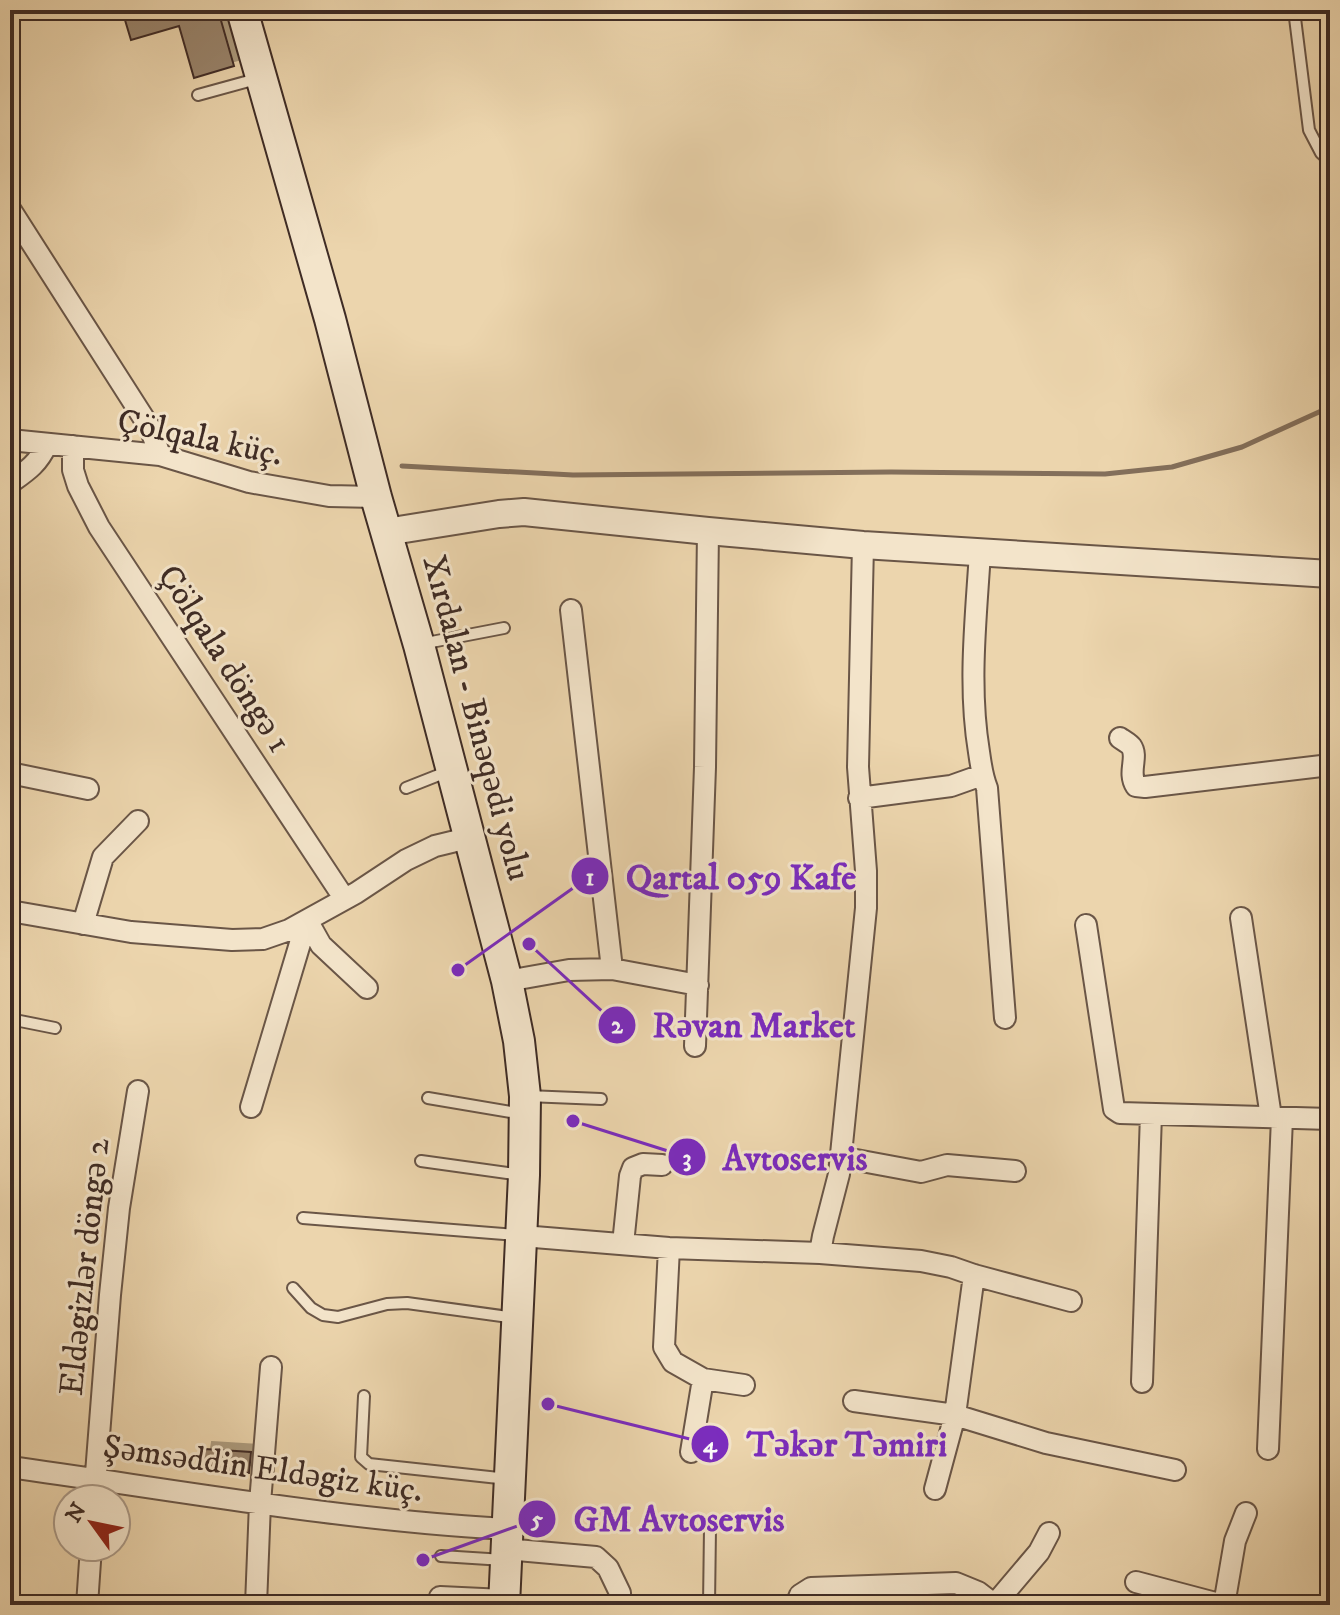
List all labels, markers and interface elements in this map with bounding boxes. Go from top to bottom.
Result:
street label: Çölqala küç. [113,400,287,476]
street label: Xırdalan - Binəqədi yolu [412,551,540,885]
street label: Çölqala döngə 1 [148,557,300,761]
callout: Qartal 059 Kafe [570,846,873,906]
text: Qartal 059 Kafe [626,856,856,901]
text: 1 [586,863,595,893]
callout: Rəvan Market [597,995,872,1055]
text: Rəvan Market [653,1004,856,1049]
text: 2 [611,1011,624,1041]
callout: Avtoservis [667,1127,884,1187]
street label: Eldəgizlər döngə 2 [51,1136,119,1398]
text: Avtoservis [721,1137,868,1182]
text: 3 [683,1144,692,1174]
callout: Təkər Təmiri [690,1414,963,1474]
text: Təkər Təmiri [746,1423,947,1468]
street label: Şəmsəddin Eldəgiz küç. [101,1426,425,1512]
text: 4 [703,1430,718,1460]
north arrow [52,1483,132,1563]
callout: GM Avtoservis [517,1489,800,1549]
text: N [60,1498,93,1528]
text: GM Avtoservis [574,1498,784,1543]
text: 5 [530,1505,543,1535]

